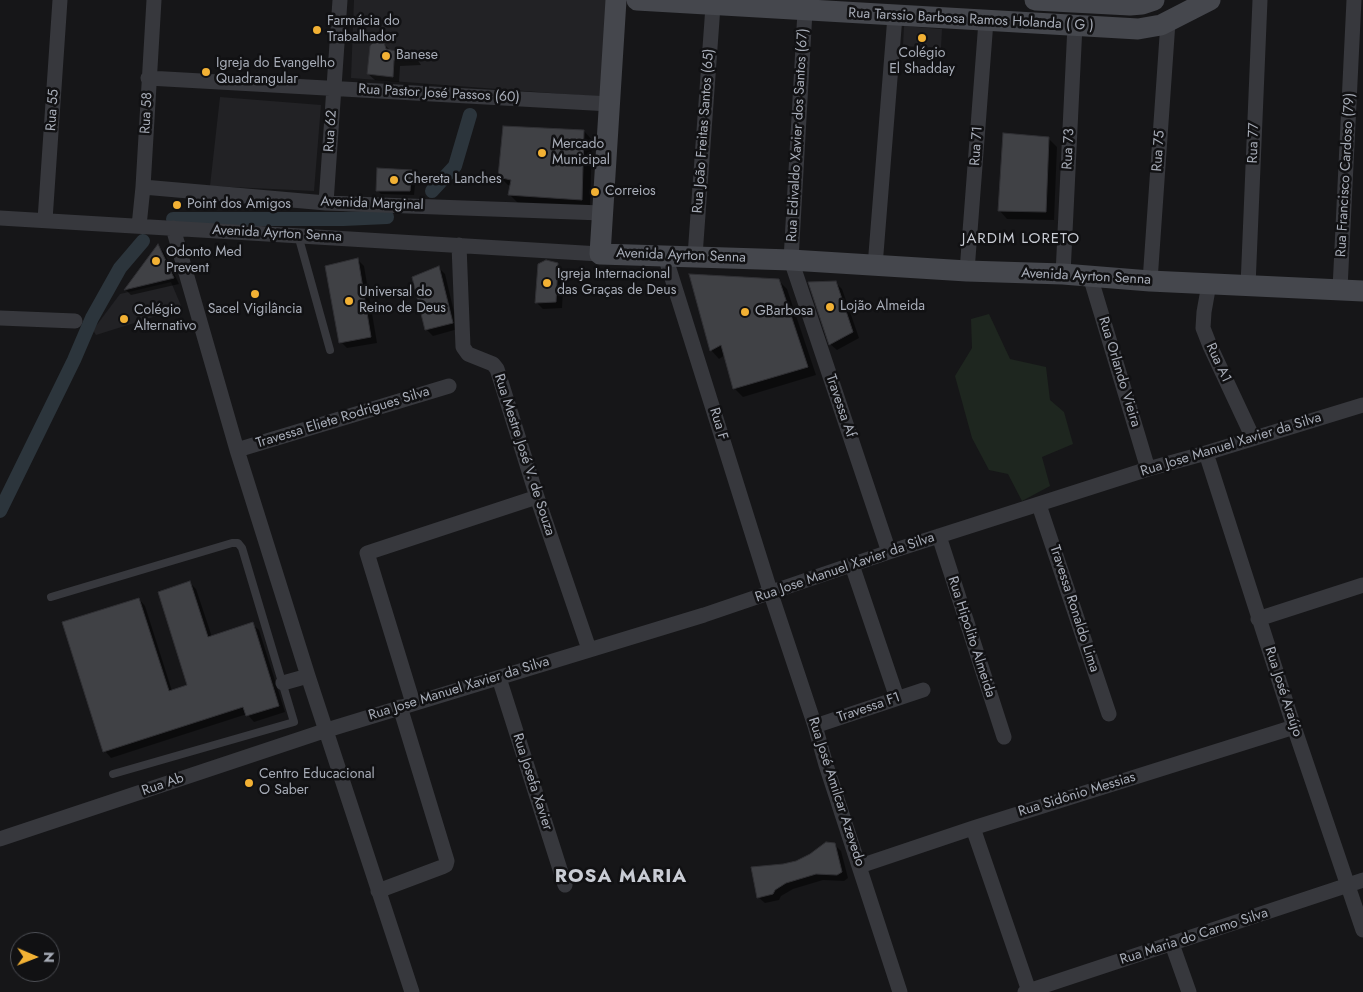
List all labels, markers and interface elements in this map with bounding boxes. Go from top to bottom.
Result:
street label: Rua Tarssio Barbosa Ramos Holanda ( G ) [848,5,1094,35]
place label: Farmácia do Trabalhador [327,14,400,46]
marker: Farmácia do Trabalhador [311,24,323,36]
street label: Rua Edivaldo Xavier dos Santos (67) [784,28,812,242]
marker: Colégio El Shadday [916,32,928,44]
place label: Colégio El Shadday [889,46,955,78]
place label: Banese [396,48,438,64]
street label: Rua João Freitas Santos (65) [690,48,718,214]
marker: Banese [380,50,392,62]
place label: Igreja do Evangelho Quadrangular [216,56,335,88]
marker: Igreja do Evangelho Quadrangular [200,66,212,78]
street label: Rua Pastor José Passos (60) [358,81,520,107]
street label: Rua 55 [43,89,63,131]
street label: Rua 58 [138,92,156,134]
street label: Rua Francisco Cardoso (79) [1333,92,1359,258]
street label: Rua 62 [321,109,341,153]
street label: Rua 77 [1245,122,1263,164]
street label: Rua 71 [967,126,987,166]
street label: Rua 73 [1060,128,1078,170]
street label: Rua 75 [1149,130,1169,172]
place label: Mercado Municipal [552,137,610,170]
marker: Mercado Municipal [536,147,548,159]
place label: Chereta Lanches [404,172,502,188]
marker: Chereta Lanches [388,174,400,186]
place label: Correios [605,184,656,200]
marker: Correios [589,186,601,198]
street label: Avenida Marginal [320,194,424,214]
place label: Point dos Amigos [187,197,291,213]
marker: Point dos Amigos [171,199,183,211]
street label: Avenida Ayrton Senna [212,222,342,246]
district label: JARDIM LORETO [960,230,1082,248]
place label: Odonto Med Prevent [166,245,242,278]
street label: Avenida Ayrton Senna [616,245,746,267]
marker: Odonto Med Prevent [150,255,162,267]
street label: Avenida Ayrton Senna [1021,265,1151,289]
place label: Igreja Internacional das Graças de Deus [557,267,676,300]
marker: Igreja Internacional das Graças de Deus [541,277,553,289]
place label: Universal do Reino de Deus [359,285,446,318]
marker: Sacel Vigilância [249,288,261,300]
marker: Universal do Reino de Deus [343,295,355,307]
place label: Lojão Almeida [840,299,925,315]
marker: Lojão Almeida [824,301,836,313]
place label: Sacel Vigilância [208,302,302,318]
place label: Colégio Alternativo [134,303,197,336]
place label: GBarbosa [755,304,813,320]
marker: GBarbosa [739,306,751,318]
marker: Colégio Alternativo [118,313,130,325]
street label: Rua Orlando Vieira [1094,315,1144,429]
street label: Rua A1 [1202,341,1234,385]
street label: Rua Mestre José V. de Souza [490,372,558,538]
street label: Travessa Af [821,372,859,440]
street label: Travessa Eliete Rodrigues Silva [254,384,432,452]
street label: Rua F [705,406,731,442]
street label: Rua Jose Manuel Xavier da Silva [1138,409,1324,481]
street label: Rua Jose Manuel Xavier da Silva [753,529,937,607]
street label: Travessa Ronaldo Lima [1046,543,1102,675]
street label: Rua Hipolito Almeida [943,574,999,700]
street label: Rua José Araújo [1261,645,1305,739]
street label: Rua Jose Manuel Xavier da Silva [366,653,552,725]
street label: Travessa F1 [835,689,903,727]
street label: Rua José Amilcar Azevedo [804,715,868,869]
street label: Rua Josefa Xavier [508,731,556,833]
place label: Centro Educacional O Saber [259,767,375,800]
street label: Rua Sidônio Messias [1016,769,1138,821]
street label: Rua Ab [140,770,186,800]
marker: Centro Educacional O Saber [243,777,255,789]
district label: ROSA MARIA [553,866,689,888]
street label: Rua Maria do Carmo Silva [1118,905,1270,969]
north arrow [10,932,60,982]
text: N [39,952,59,963]

